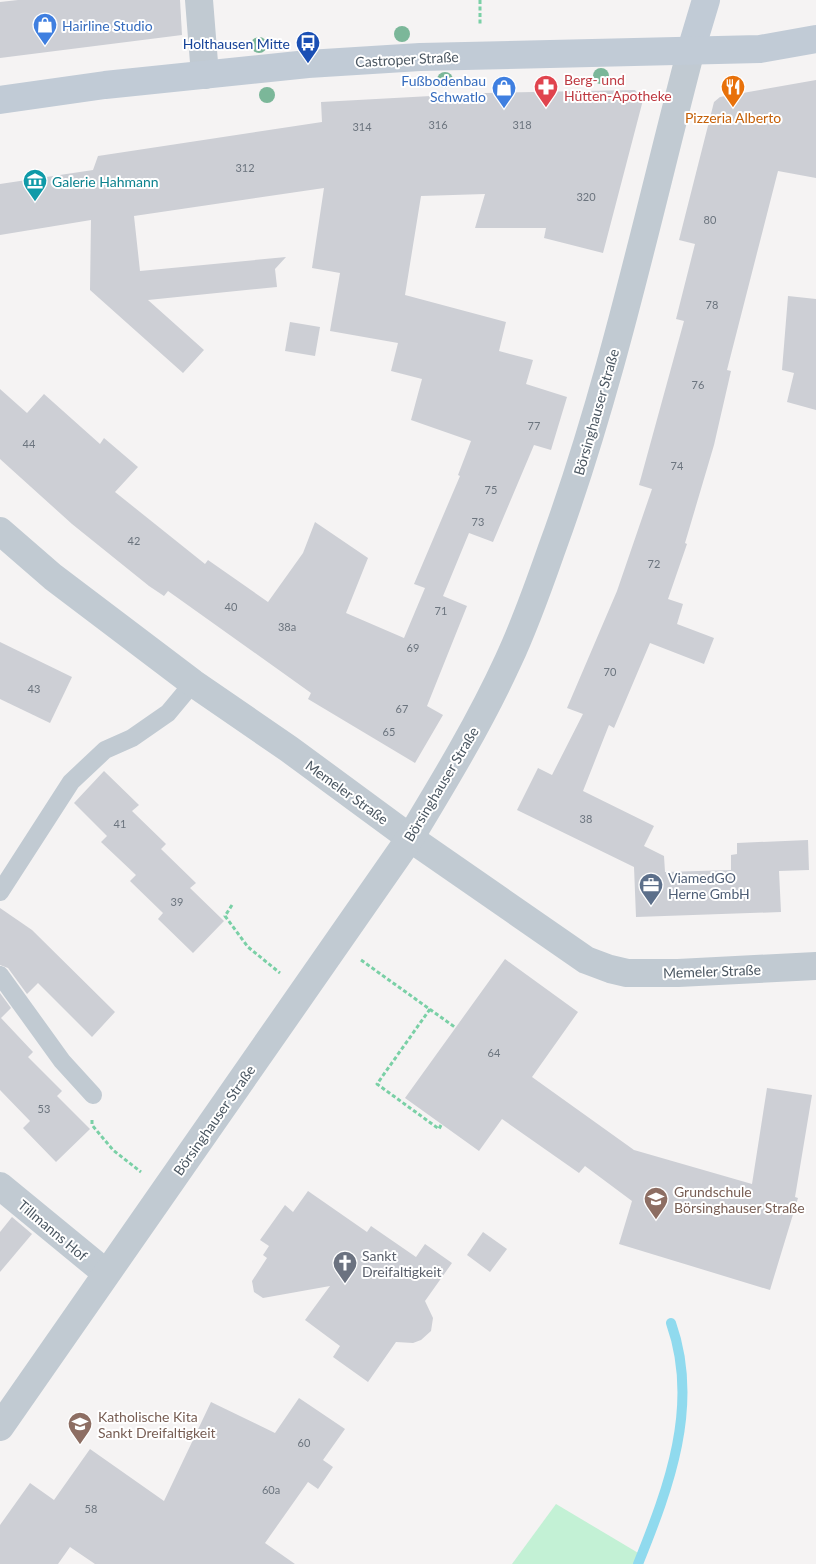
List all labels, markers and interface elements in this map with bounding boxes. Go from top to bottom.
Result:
shop icon: Hairline Studio [32,12,58,46]
place label: Hairline Studio [62,17,153,34]
bus stop icon: Holthausen Mitte [295,30,321,64]
place label: Holthausen Mitte [183,35,290,52]
street label: Castroper Straße [355,48,459,70]
place label: Berg- und Hütten-Apotheke [564,71,672,104]
place label: Fußbodenbau Schwatlo [401,72,486,105]
pharmacy icon: Berg- und Hütten-Apotheke [533,74,559,108]
restaurant icon: Pizzeria Alberto [720,74,746,108]
shop icon: Fußbodenbau Schwatlo [491,75,517,109]
place label: Pizzeria Alberto [685,109,781,126]
house number: 316 [428,118,448,131]
house number: 318 [512,118,532,131]
house number: 314 [352,120,372,133]
house number: 312 [235,161,255,174]
museum icon: Galerie Hahmann [22,168,48,202]
place label: Galerie Hahmann [52,173,159,190]
house number: 320 [576,190,596,203]
house number: 80 [704,213,717,226]
house number: 78 [706,298,718,311]
street label: Börsinghauser Straße [570,347,622,477]
house number: 76 [692,378,704,391]
house number: 77 [528,419,540,432]
house number: 44 [23,437,36,450]
house number: 74 [671,459,684,472]
house number: 75 [485,483,497,496]
house number: 73 [472,515,484,528]
house number: 42 [128,534,140,547]
house number: 72 [648,557,660,570]
house number: 40 [225,600,238,613]
house number: 71 [435,604,447,617]
house number: 38a [278,620,296,633]
house number: 69 [407,641,419,654]
house number: 70 [604,665,617,678]
house number: 43 [28,682,40,695]
house number: 67 [396,702,408,715]
street label: Börsinghauser Straße [400,724,482,844]
house number: 65 [383,725,395,738]
street label: Memeler Straße [302,756,392,828]
house number: 38 [580,812,592,825]
house number: 41 [114,817,126,830]
place label: ViamedGO Herne GmbH [668,869,750,902]
office icon: ViamedGO Herne GmbH [638,872,664,906]
house number: 39 [171,895,183,908]
street label: Memeler Straße [663,961,761,981]
house number: 64 [488,1046,501,1059]
street label: Börsinghauser Straße [170,1062,258,1178]
house number: 53 [38,1102,50,1115]
place label: Grundschule Börsinghauser Straße [674,1183,805,1216]
school or university icon: Grundschule Börsinghauser Straße [643,1186,669,1220]
street label: Tillmanns Hof [15,1196,91,1264]
place label: Sankt Dreifaltigkeit [362,1247,442,1280]
church icon: Sankt Dreifaltigkeit [332,1250,358,1284]
place label: Katholische Kita Sankt Dreifaltigkeit [98,1408,216,1441]
school or university icon: Katholische Kita Sankt Dreifaltigkeit [67,1411,93,1445]
house number: 60 [298,1436,311,1449]
house number: 60a [262,1483,280,1496]
house number: 58 [85,1502,97,1515]

